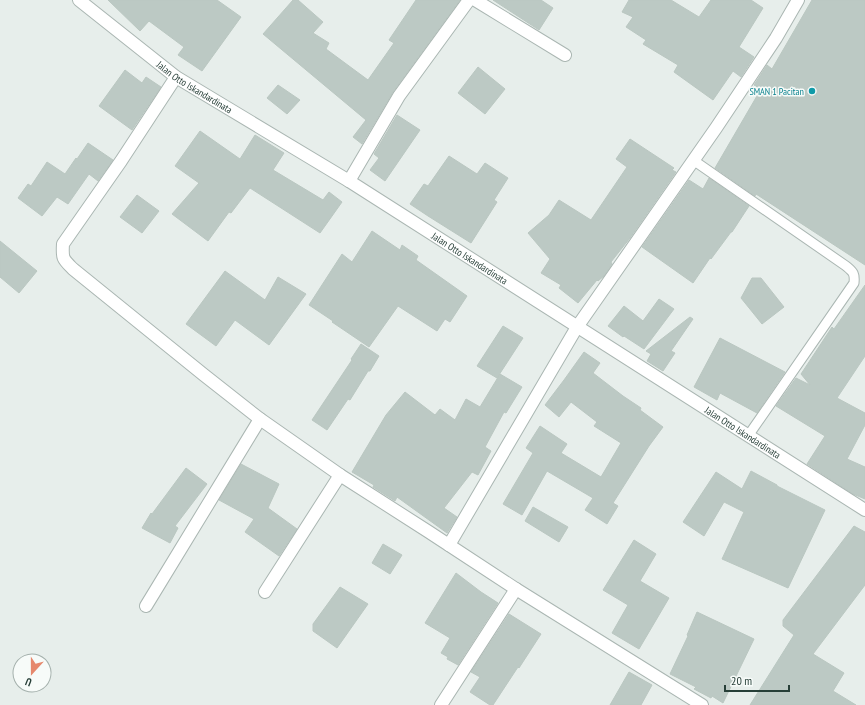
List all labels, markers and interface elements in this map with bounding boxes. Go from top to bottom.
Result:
street label: Jalan Otto Iskandardinata [154,57,235,116]
place label: SMAN 1 Pacitan [749,85,804,98]
marker: SMAN 1 Pacitan [807,86,817,96]
street label: Jalan Otto Iskandardinata [429,229,510,287]
street label: Jalan Otto Iskandardinata [702,403,783,461]
north arrow [12,653,52,693]
scale bar [725,667,789,693]
text: 20 m [731,673,752,688]
text: U [23,675,34,690]

